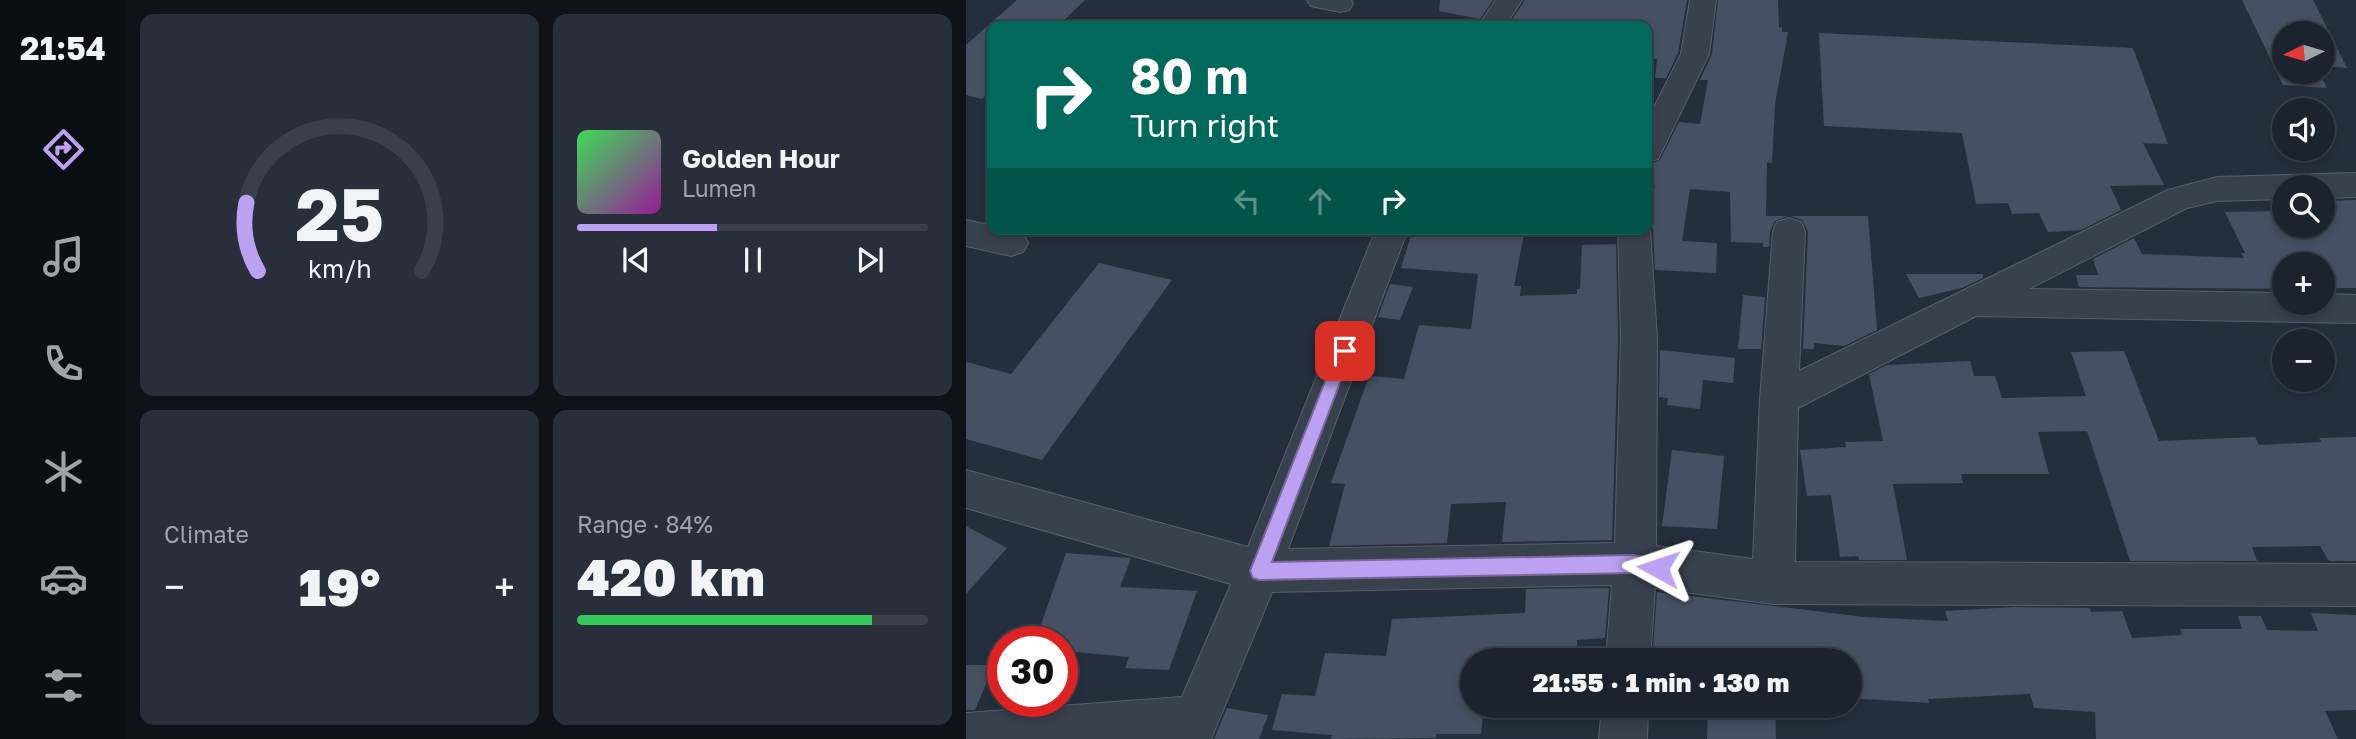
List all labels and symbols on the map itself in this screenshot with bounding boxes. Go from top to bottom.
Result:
north arrow [2272,21,2334,84]
pin [1315,321,1375,381]
position arrow [1621,531,1695,605]
speed limit sign: 30 [987,626,1078,717]

